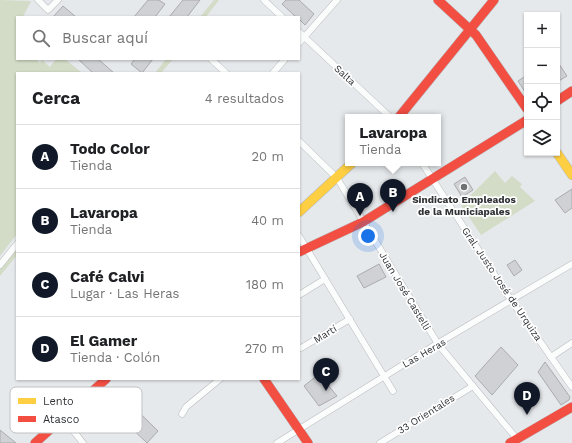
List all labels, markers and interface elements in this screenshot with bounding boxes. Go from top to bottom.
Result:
map controls [524,12,560,156]
button: + [524,12,560,48]
search box [16,16,300,60]
icon: search [30,27,52,49]
text: Buscar aquí [62,29,148,47]
button: − [524,48,560,84]
street label: Salta [332,63,358,88]
button: locate [524,84,560,120]
text: Cerca [32,88,80,108]
text: 4 resultados [205,91,284,106]
popup [345,114,441,166]
button: layers [524,120,560,156]
text: Lavaropa [359,124,427,142]
text: Todo Color [70,140,150,158]
text: Tienda [359,142,401,157]
text: A [41,149,49,164]
text: 20 m [252,149,284,164]
text: Tienda [70,158,112,173]
pin: B [380,179,406,212]
marker: Sindicato Empleados de la Municiapales [459,182,469,192]
pin: A [347,183,373,216]
place label: Sindicato Empleados de la Municiapales [412,194,516,217]
text: Lavaropa [70,204,138,222]
text: B [41,213,49,228]
text: 40 m [251,213,284,228]
text: Tienda [70,222,112,237]
street label: Gral. Justo José de Urquiza [460,225,544,343]
your location [358,226,378,246]
street label: Juan José Castelli [377,250,433,332]
text: Café Calvi [70,268,144,286]
text: C [41,277,49,292]
text: 180 m [246,277,284,292]
text: Lugar · Las Heras [70,286,179,301]
street label: Martí [312,323,339,345]
text: El Gamer [70,332,137,350]
street label: Las Heras [400,336,448,370]
text: D [40,341,50,356]
text: 270 m [245,341,284,356]
text: Tienda · Colón [70,350,160,365]
pin: C [313,358,339,391]
pin: D [514,382,540,415]
legend [10,387,142,433]
street label: 33 Orientales [395,392,457,436]
text: Lento [43,395,74,408]
text: Atasco [43,413,79,426]

